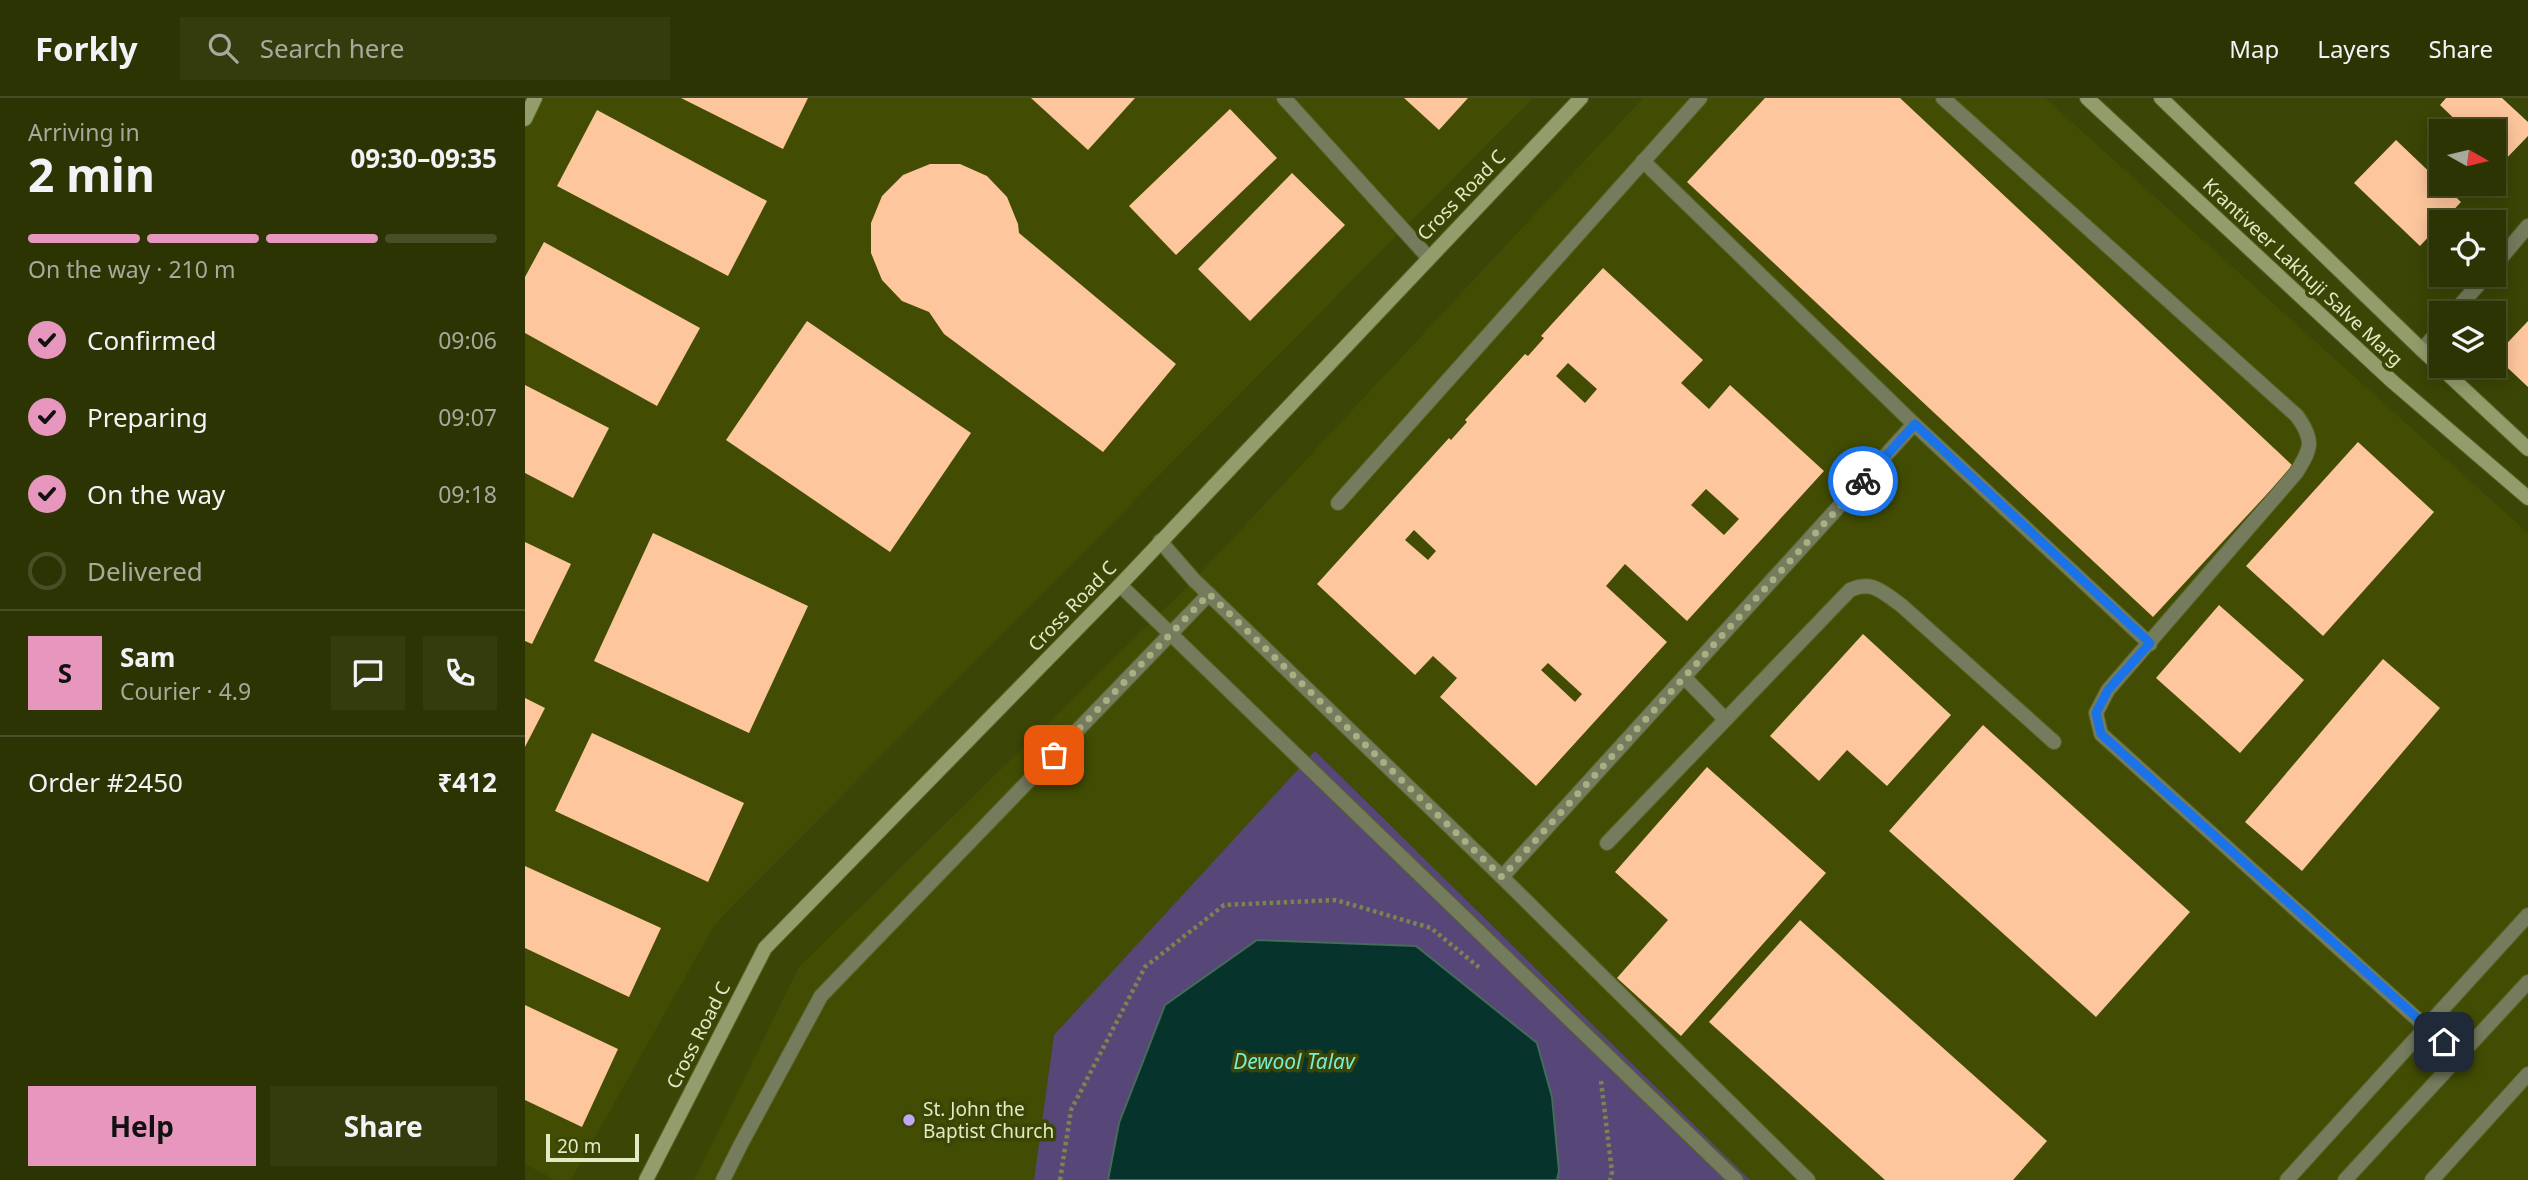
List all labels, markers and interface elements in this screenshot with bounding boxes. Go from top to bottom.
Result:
search box [180,17,670,80]
text: Forkly [35,26,138,71]
icon: search [204,29,242,67]
text: Search here [260,30,404,66]
text: Map [2229,32,2279,65]
text: Layers [2317,32,2391,65]
text: Share [2429,32,2493,65]
text: Arriving in [28,116,140,148]
north arrow [2429,119,2506,196]
map controls [2429,119,2506,378]
text: 09:30–09:35 [350,140,497,176]
text: 2 min [28,143,155,205]
street label: Cross Road C [1411,144,1511,246]
street label: Krantiveer Lakhuji Salve Marg [2197,172,2409,372]
button: locate [2429,210,2506,287]
text: On the way · 210 m [28,253,235,285]
button: layers [2429,301,2506,378]
icon: check [28,321,66,359]
text: Confirmed [87,322,217,358]
text: 09:06 [438,324,497,356]
icon: check [28,398,66,436]
text: Preparing [87,399,208,435]
text: 09:07 [438,401,497,433]
courier [1828,446,1898,516]
icon: bike [1844,462,1882,500]
icon: check [28,475,66,513]
text: On the way [87,476,225,512]
text: 09:18 [438,478,497,510]
text: Delivered [87,553,203,589]
street label: Cross Road C [1022,555,1122,657]
button: chat [331,636,405,710]
button: phone [423,636,497,710]
text: Sam [120,639,175,675]
text: S [58,655,72,691]
text: Courier · 4.9 [120,675,251,707]
pin [1024,725,1084,785]
icon: bag [1035,736,1073,774]
text: Order #2450 [28,764,183,800]
text: ₹412 [438,764,497,800]
street label: Cross Road C [660,977,736,1093]
pin [2414,1012,2474,1072]
icon: home [2425,1023,2463,1061]
water label: Dewool Talav [1233,1047,1356,1075]
button: Help [28,1086,256,1166]
button: Share [270,1086,497,1166]
place label: St. John the Baptist Church [923,1096,1054,1144]
marker: St. John the Baptist Church [901,1112,917,1128]
scale bar [546,1131,639,1163]
text: 20 m [557,1133,601,1159]

